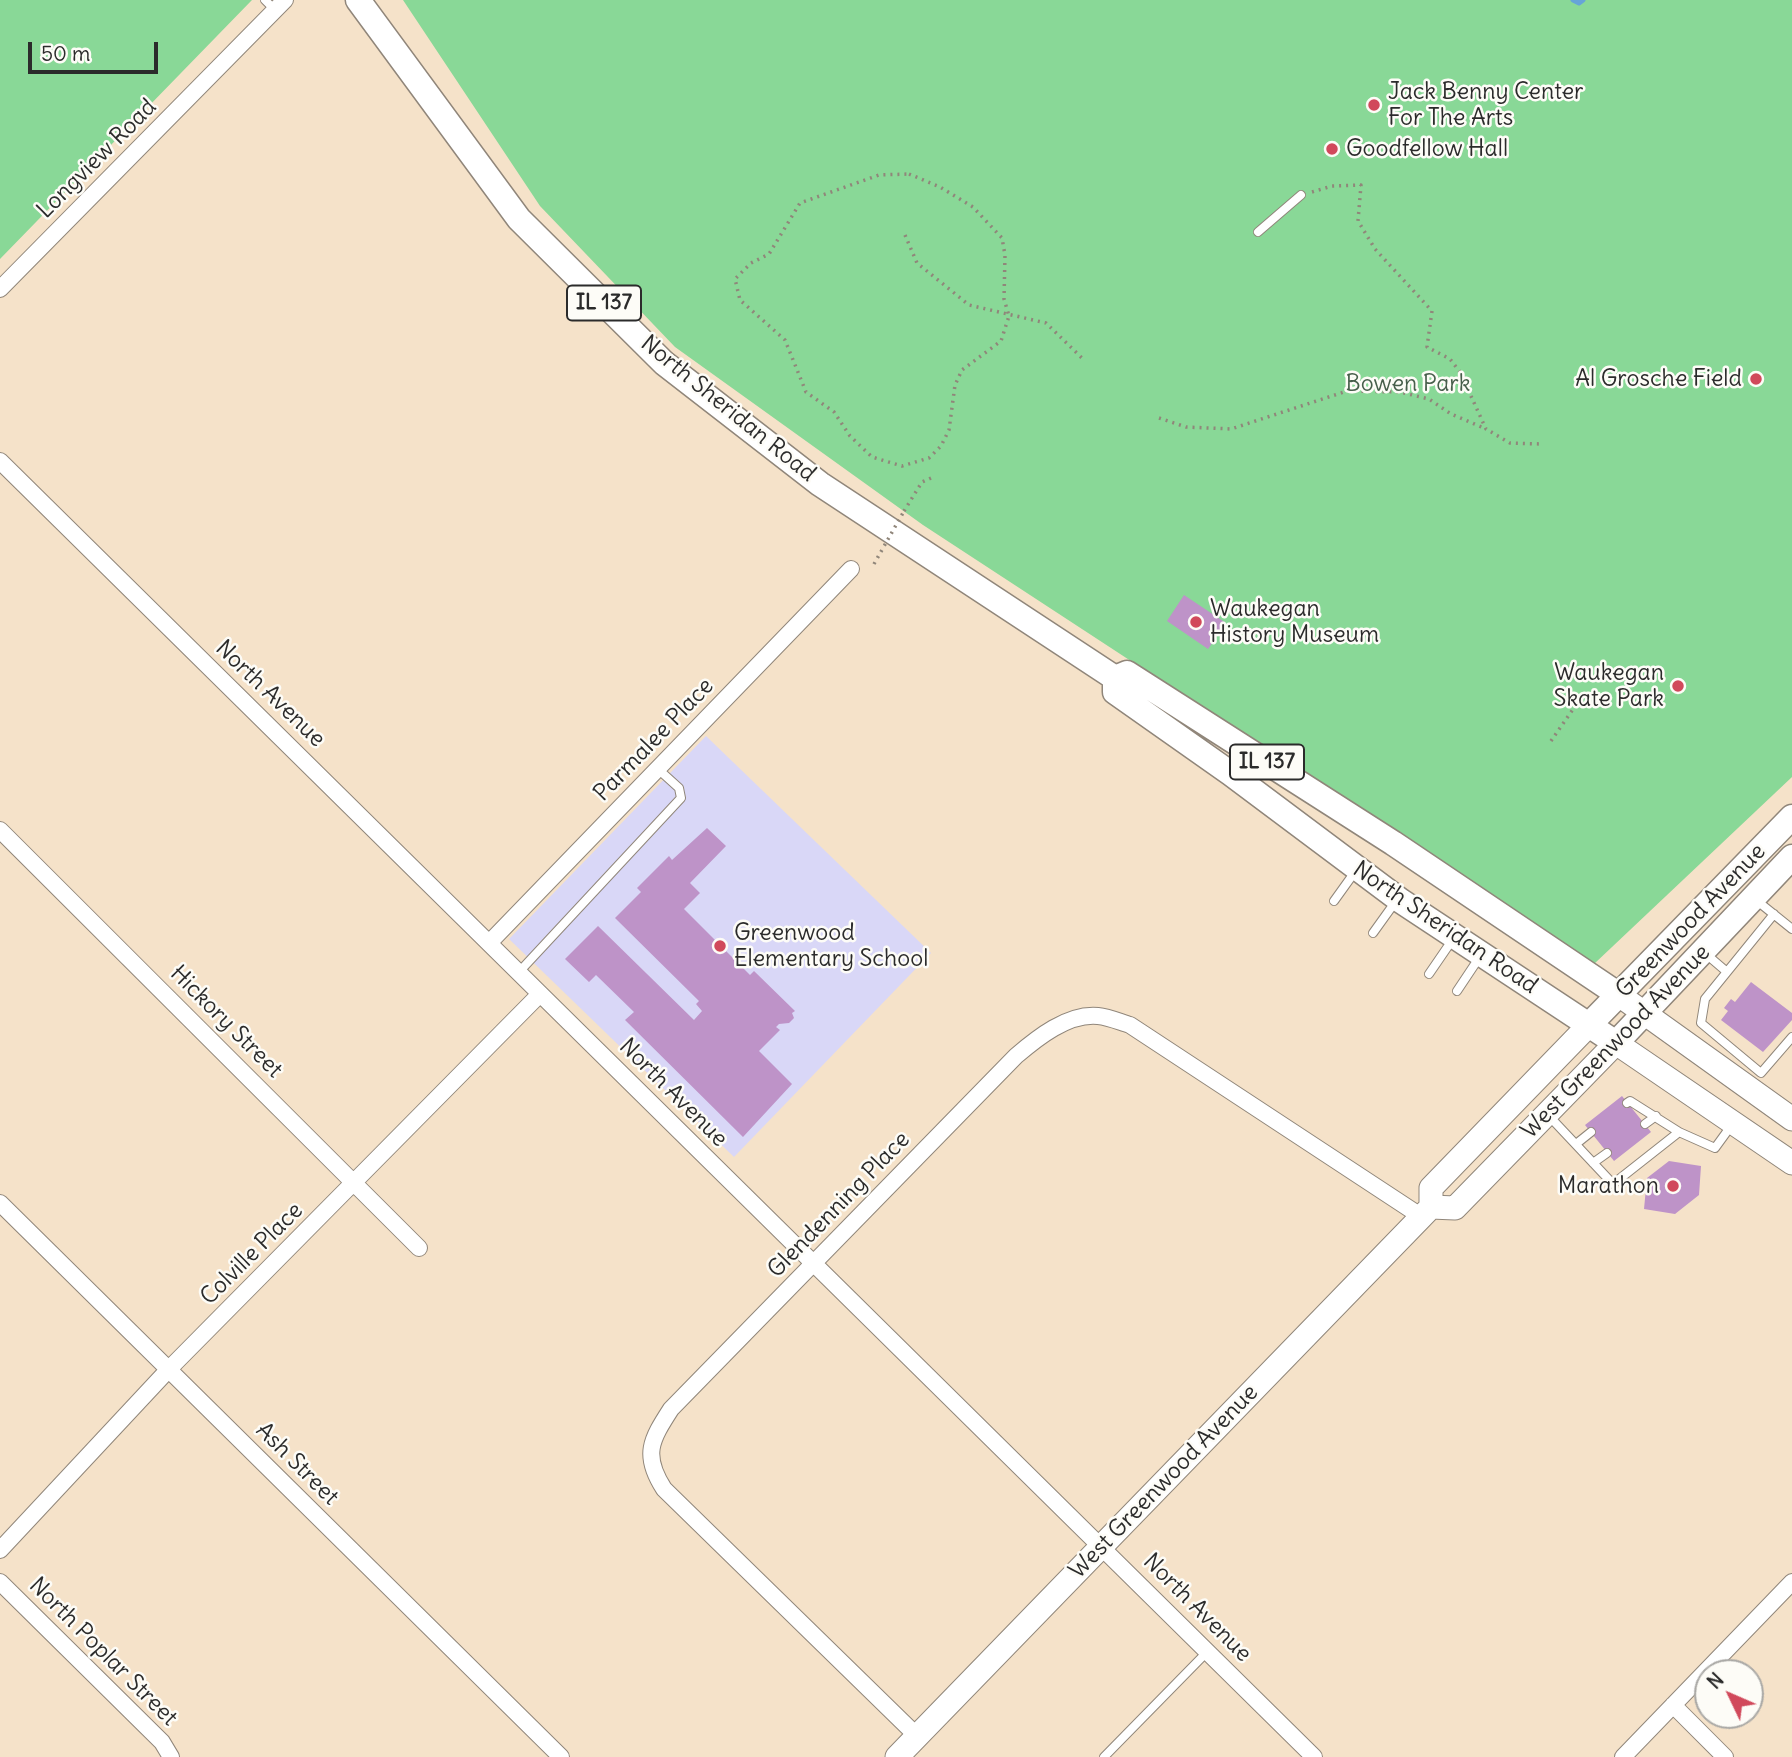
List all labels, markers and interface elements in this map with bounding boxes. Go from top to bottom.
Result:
scale bar [32,28,161,72]
text: 50 m [41,40,90,67]
place label: Jack Benny Center For The Arts [1388,78,1583,132]
street label: Longview Road [32,94,162,224]
marker: Jack Benny Center For The Arts [1366,97,1382,113]
place label: Goodfellow Hall [1346,135,1508,163]
marker: Goodfellow Hall [1324,141,1340,157]
road number: IL 137 [567,286,641,320]
street label: North Sheridan Road [635,330,821,488]
place label: Al Grosche Field [1575,365,1742,393]
park label: Bowen Park [1346,370,1470,398]
marker: Al Grosche Field [1748,371,1764,387]
place label: Waukegan History Museum [1210,595,1379,649]
marker: Waukegan History Museum [1188,614,1204,630]
street label: North Avenue [209,635,331,753]
place label: Waukegan Skate Park [1554,659,1664,713]
street label: Parmalee Place [588,673,720,807]
marker: Waukegan Skate Park [1670,678,1686,694]
road number: IL 137 [1230,744,1304,780]
street label: Greenwood Avenue [1610,838,1772,1004]
street label: North Sheridan Road [1347,856,1543,1000]
place label: Greenwood Elementary School [734,919,928,973]
marker: Greenwood Elementary School [712,938,728,954]
street label: West Greenwood Avenue [1516,939,1716,1145]
street label: Hickory Street [164,960,288,1084]
street label: North Avenue [613,1033,733,1153]
street label: Glendenning Place [762,1126,916,1284]
place label: Marathon [1558,1172,1659,1200]
marker: Marathon [1665,1178,1681,1194]
street label: Colville Place [195,1197,309,1311]
street label: West Greenwood Avenue [1064,1379,1264,1585]
street label: Ash Street [250,1417,344,1511]
street label: North Avenue [1137,1548,1257,1668]
street label: North Poplar Street [23,1572,183,1732]
north arrow [1694,1659,1764,1729]
text: N [1702,1668,1729,1694]

